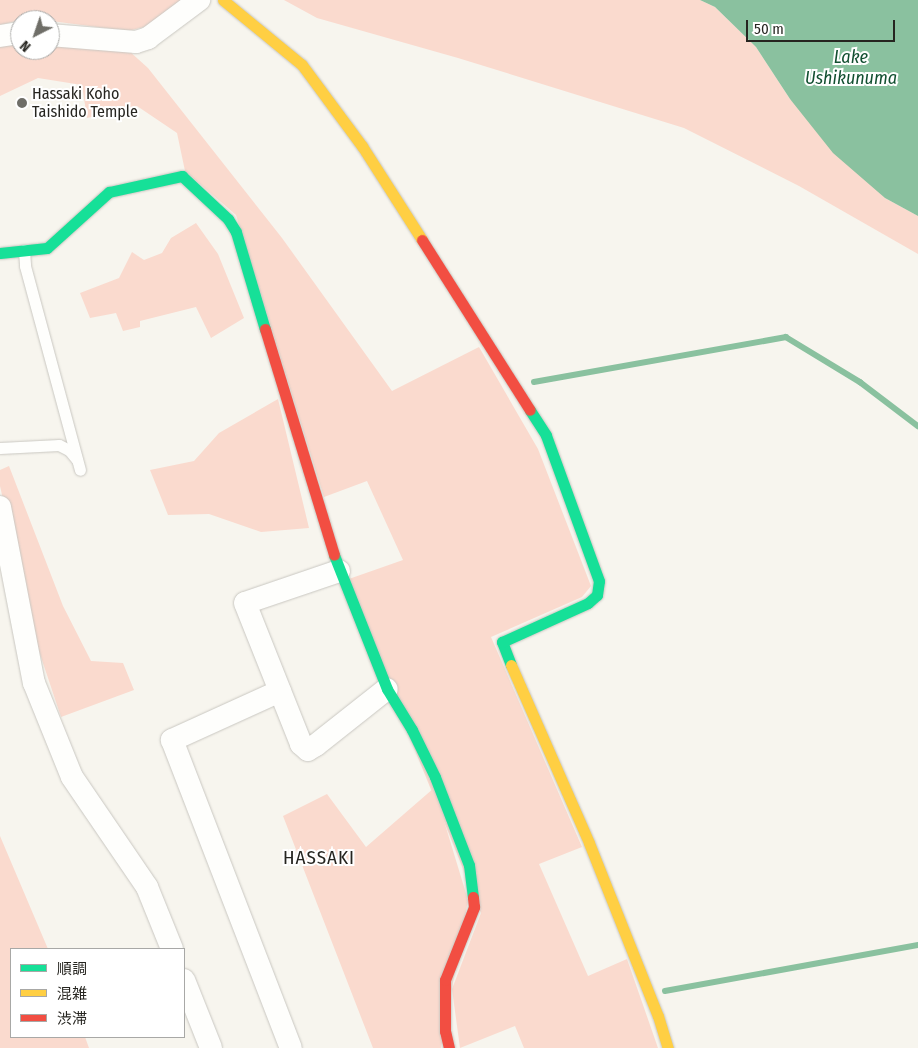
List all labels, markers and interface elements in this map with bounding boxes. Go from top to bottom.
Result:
north arrow [10,10,60,60]
scale bar [748,10,897,42]
text: 50 m [754,20,784,38]
text: N [17,37,34,55]
water label: Lake Ushikunuma [805,47,897,90]
place label: Hassaki Koho Taishido Temple [32,84,138,122]
marker: Hassaki Koho Taishido Temple [16,97,28,109]
district label: HASSAKI [282,847,356,869]
legend [10,948,185,1038]
text: 順調 [57,960,87,978]
text: 混雑 [57,985,87,1003]
text: 渋滞 [57,1010,87,1028]

